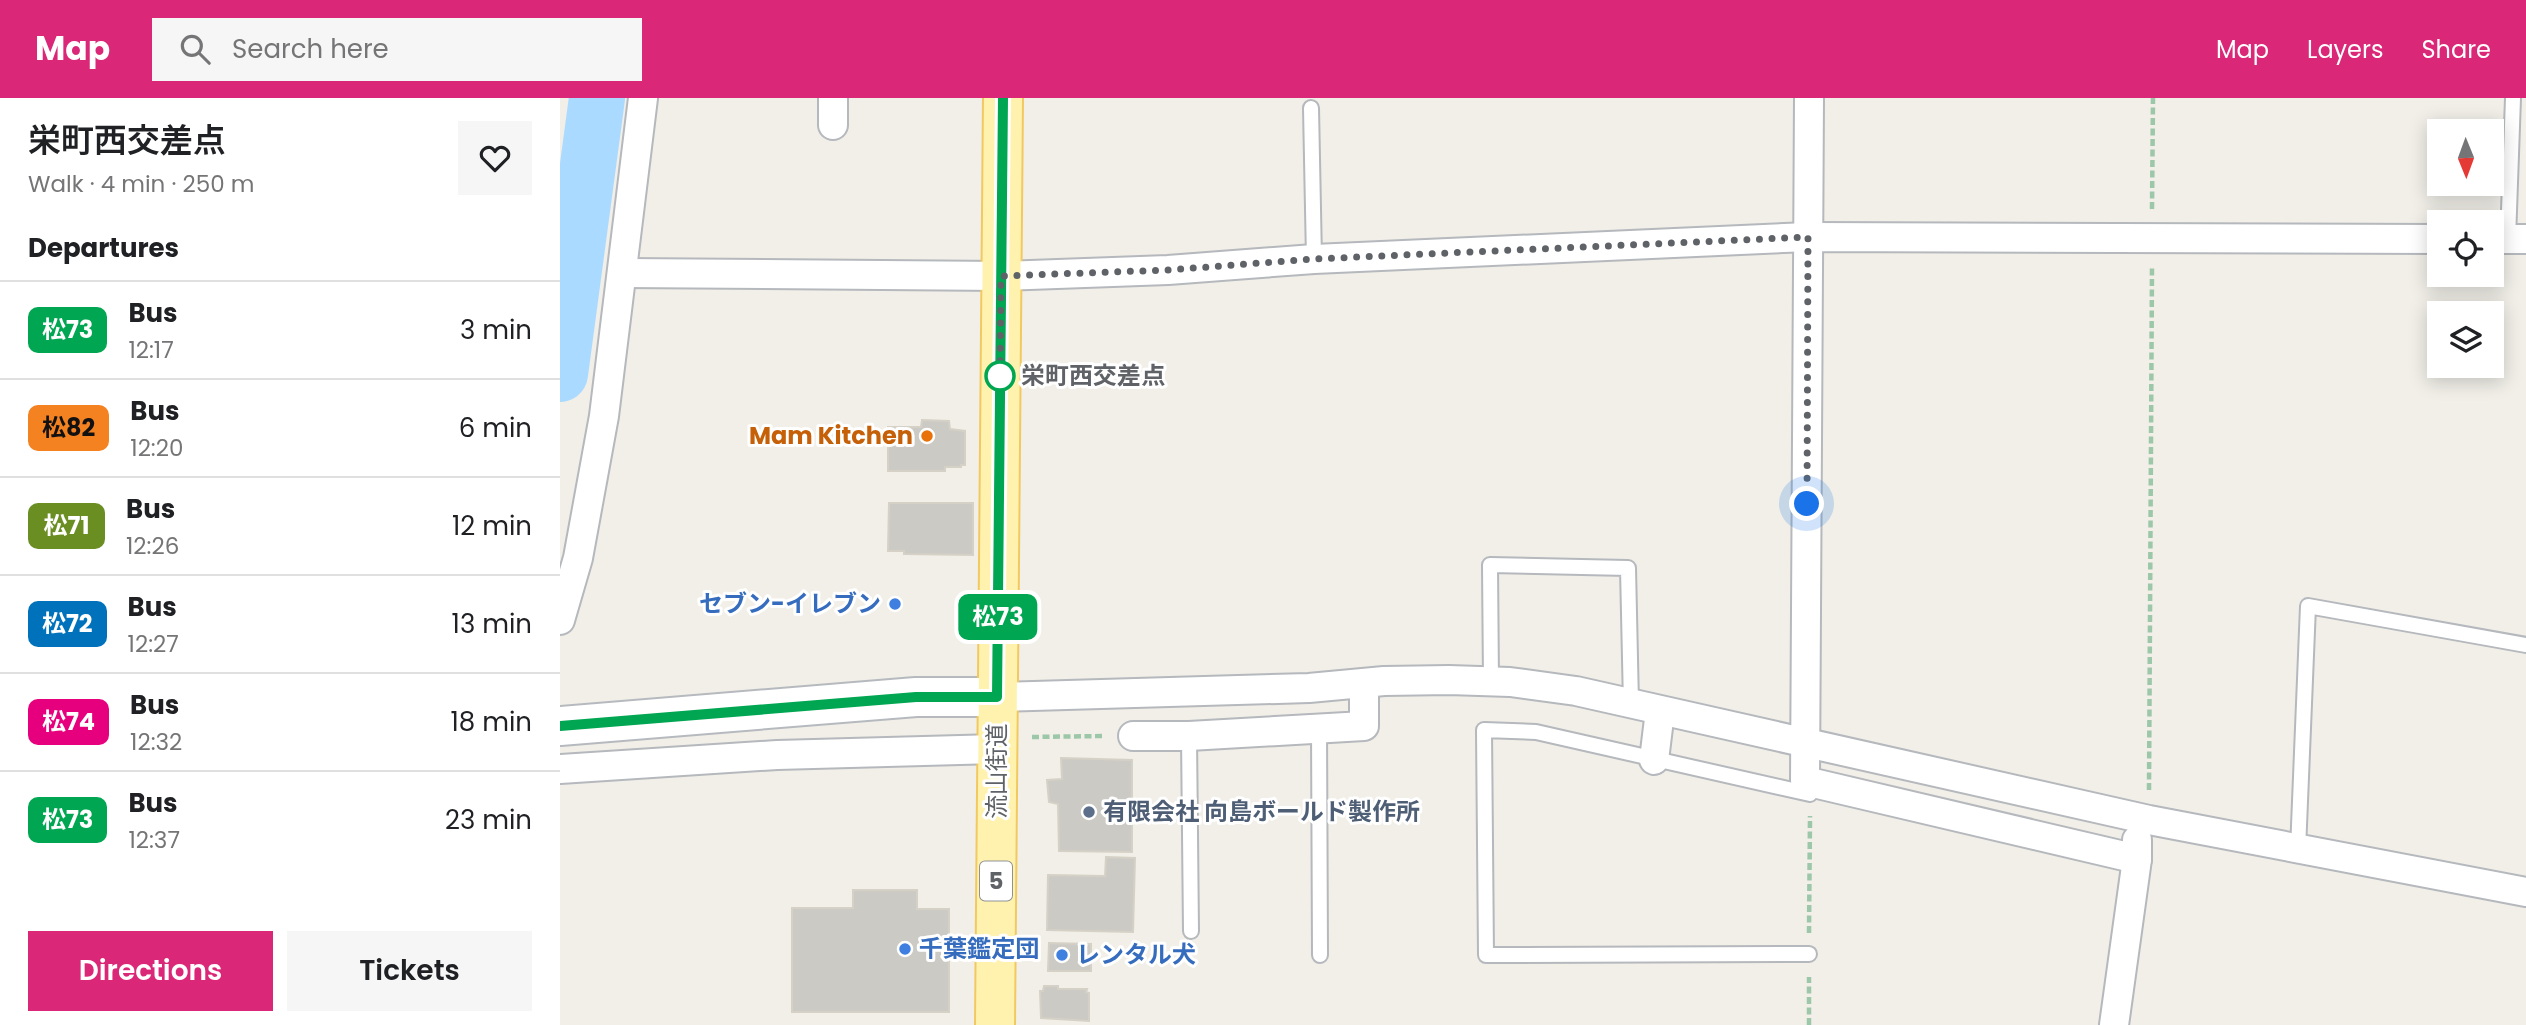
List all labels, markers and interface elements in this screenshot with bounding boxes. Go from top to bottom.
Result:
search box [152,18,642,81]
text: Map [35,25,110,72]
icon: search [176,30,214,68]
text: Search here [232,31,389,67]
text: Map [2216,33,2269,66]
text: Layers [2307,33,2383,66]
text: Share [2421,33,2491,66]
text: 栄町西交差点 [28,117,226,164]
north arrow [2427,119,2504,196]
map controls [2427,119,2504,378]
button: heart [458,121,532,195]
text: Walk · 4 min · 250 m [28,168,254,200]
button: locate [2427,210,2504,287]
text: Departures [28,230,179,266]
text: Bus [128,295,178,331]
button: layers [2427,301,2504,378]
text: 3 min [460,312,532,348]
text: 松73 [42,313,93,346]
text: 12:17 [128,334,174,366]
place label: 栄町西交差点 [1021,359,1165,392]
marker: 栄町西交差点 [985,361,1015,391]
text: Bus [130,393,179,429]
text: 6 min [459,410,532,446]
text: 松82 [42,411,95,444]
place label: Mam Kitchen [749,419,913,452]
marker: Mam Kitchen [919,428,935,444]
text: 12:20 [130,432,183,464]
your location [1789,486,1824,521]
text: Bus [126,491,175,527]
text: 12 min [452,508,532,544]
text: 松71 [44,509,89,542]
text: 12:26 [126,530,179,562]
place label: セブン-イレブン [699,587,881,620]
text: Bus [128,589,177,625]
line badge: 松73 [958,594,1038,640]
marker: セブン-イレブン [887,596,903,612]
text: 松73 [972,600,1024,633]
text: 13 min [452,606,532,642]
text: 松72 [42,607,93,640]
text: 12:27 [128,628,179,660]
text: Bus [130,687,179,723]
text: 18 min [451,704,532,740]
text: 松74 [42,705,95,738]
street label: 流山街道 [980,723,1013,819]
text: 12:32 [130,726,182,758]
text: Bus [128,785,178,821]
place label: 有限会社 向島ボールド製作所 [1103,795,1420,828]
text: 23 min [445,802,532,838]
text: 松73 [42,803,93,836]
marker: 有限会社 向島ボールド製作所 [1081,804,1097,820]
text: 12:37 [128,824,180,856]
road number: 5 [980,862,1012,901]
button: Directions [28,931,273,1011]
button: Tickets [287,931,532,1011]
place label: 千葉鑑定団 [919,932,1039,965]
place label: レンタル犬 [1076,938,1196,971]
marker: 千葉鑑定団 [897,941,913,957]
marker: レンタル犬 [1054,947,1070,963]

